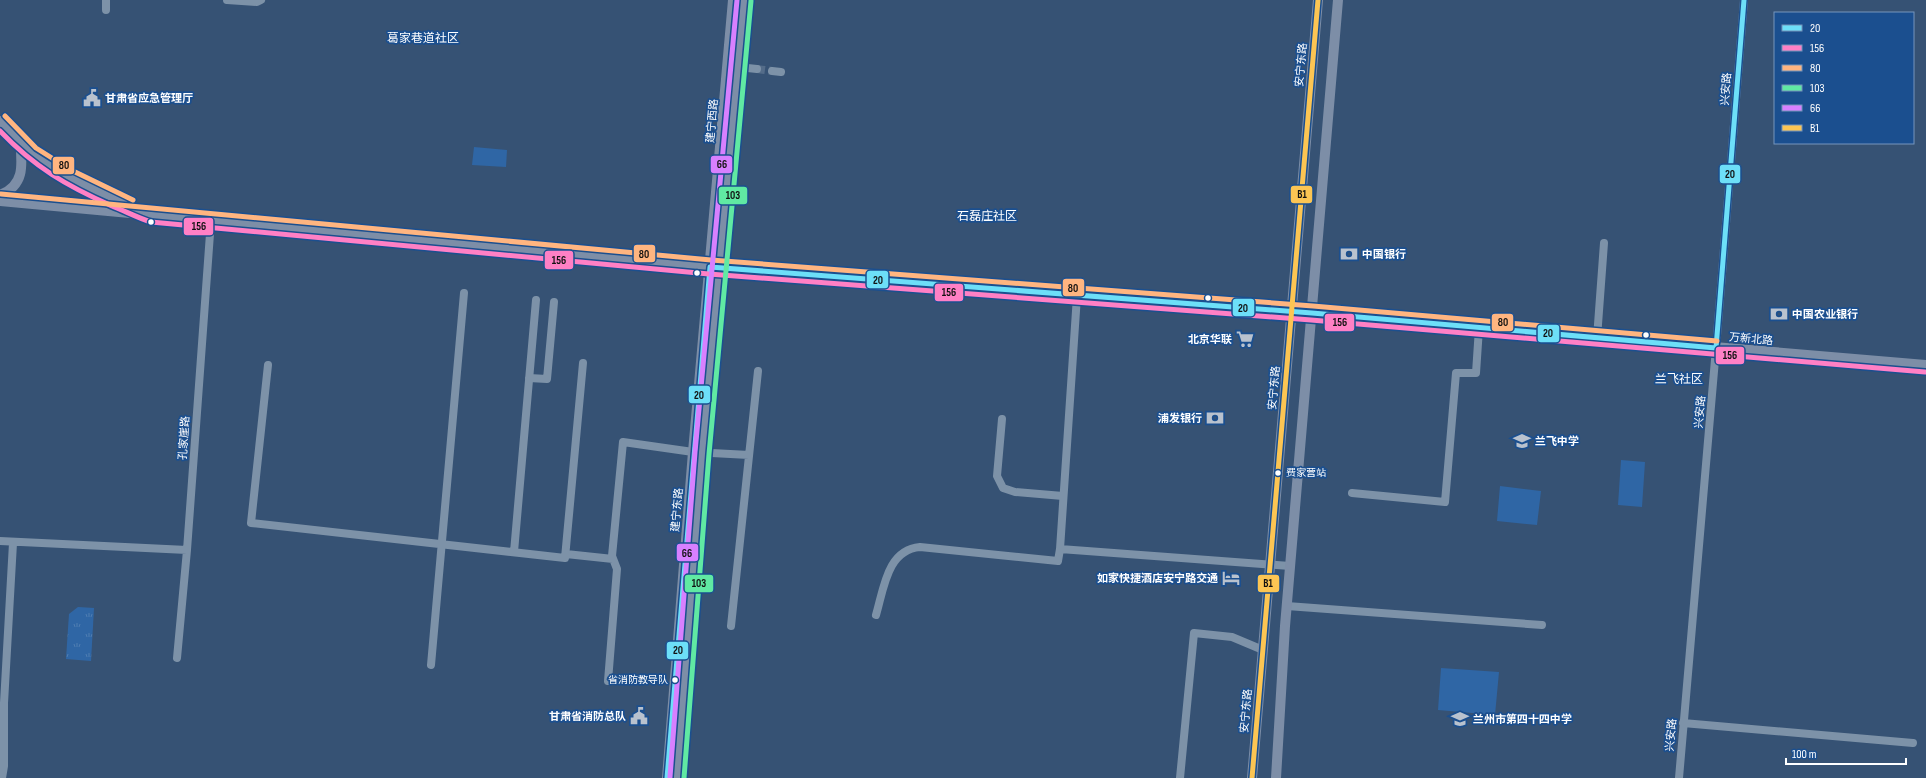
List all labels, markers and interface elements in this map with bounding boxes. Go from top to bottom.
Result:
legend [1774,12,1914,144]
text: 20 [1810,21,1820,36]
district label: 葛家巷道社区 [387,31,459,46]
text: 156 [1810,41,1824,56]
street label: 安宁东路 [1293,43,1309,87]
text: 80 [1810,61,1821,76]
street label: 兴安路 [1718,72,1734,106]
text: 103 [1810,81,1825,96]
public building icon: 甘肃省应急管理厅 [82,88,102,108]
place label: 甘肃省应急管理厅 [105,92,193,105]
street label: 建宁西路 [704,99,720,143]
text: 66 [1810,101,1821,116]
text: B1 [1810,121,1820,136]
line badge: 66 [710,155,733,174]
line badge: 80 [52,156,75,175]
text: 66 [717,158,727,171]
text: 80 [59,159,69,172]
line badge: 20 [1719,164,1741,184]
text: 20 [1725,168,1735,181]
line badge: B1 [1290,185,1313,204]
line badge: 103 [718,186,748,205]
text: B1 [1297,188,1307,201]
text: 103 [726,189,740,202]
district label: 石磊庄社区 [957,209,1017,224]
unlabelled marker [146,217,156,227]
line badge: 156 [183,217,214,236]
text: 156 [192,220,206,233]
line badge: 80 [633,244,656,263]
bank icon: 中国银行 [1339,244,1359,264]
text: 80 [639,248,649,261]
place label: 中国银行 [1362,248,1406,261]
line badge: 156 [544,250,574,270]
text: 156 [552,254,566,267]
unlabelled marker [692,268,702,278]
line badge: 20 [866,270,889,289]
text: 20 [873,274,883,287]
line badge: 80 [1062,278,1085,297]
text: 80 [1068,282,1078,295]
line badge: 156 [934,283,964,302]
text: 156 [942,286,956,299]
unlabelled marker [1203,293,1213,303]
line badge: 20 [1232,298,1255,317]
text: 20 [1238,302,1248,315]
bank icon: 中国农业银行 [1769,304,1789,324]
place label: 中国农业银行 [1792,308,1858,321]
line badge: 156 [1324,313,1355,332]
line badge: 80 [1491,313,1514,332]
text: 156 [1333,316,1347,329]
text: 80 [1498,316,1508,329]
line badge: 20 [1537,324,1560,343]
text: 20 [1543,327,1553,340]
supermarket icon: 北京华联 [1235,329,1255,349]
unlabelled marker [1641,330,1651,340]
street label: 万新北路 [1729,331,1773,347]
place label: 北京华联 [1188,333,1232,346]
line badge: 156 [1715,346,1745,365]
text: 156 [1723,349,1737,362]
street label: 安宁东路 [1266,366,1282,410]
district label: 兰飞社区 [1655,372,1703,387]
line badge: 20 [688,385,711,404]
text: 20 [694,389,704,402]
street label: 兴安路 [1692,395,1708,429]
bank icon: 浦发银行 [1205,408,1225,428]
place label: 浦发银行 [1158,412,1202,425]
street label: 孔家崖路 [176,416,192,460]
school or university icon: 兰飞中学 [1512,431,1532,451]
place label: 兰飞中学 [1535,435,1579,448]
place label: 费家营站 [1286,467,1326,479]
marker: 费家营站 [1273,468,1283,478]
street label: 建宁东路 [669,488,685,532]
line badge: 66 [676,543,699,562]
text: 66 [682,547,692,560]
hotel icon: 如家快捷酒店安宁路交通 [1221,568,1241,588]
place label: 如家快捷酒店安宁路交通 [1097,572,1218,585]
line badge: 103 [684,574,714,593]
line badge: B1 [1257,574,1280,593]
text: 103 [692,577,706,590]
text: B1 [1263,577,1273,590]
line badge: 20 [666,641,689,660]
text: 20 [673,644,683,657]
place label: 省消防教导队 [608,674,668,686]
marker: 省消防教导队 [670,675,680,685]
street label: 安宁东路 [1238,689,1254,733]
public building icon: 甘肃省消防总队 [629,706,649,726]
school or university icon: 兰州市第四十四中学 [1450,709,1470,729]
place label: 甘肃省消防总队 [549,710,626,723]
place label: 兰州市第四十四中学 [1473,713,1572,726]
street label: 兴安路 [1663,718,1679,752]
scale bar [1786,740,1906,766]
text: 100 m [1792,747,1817,762]

